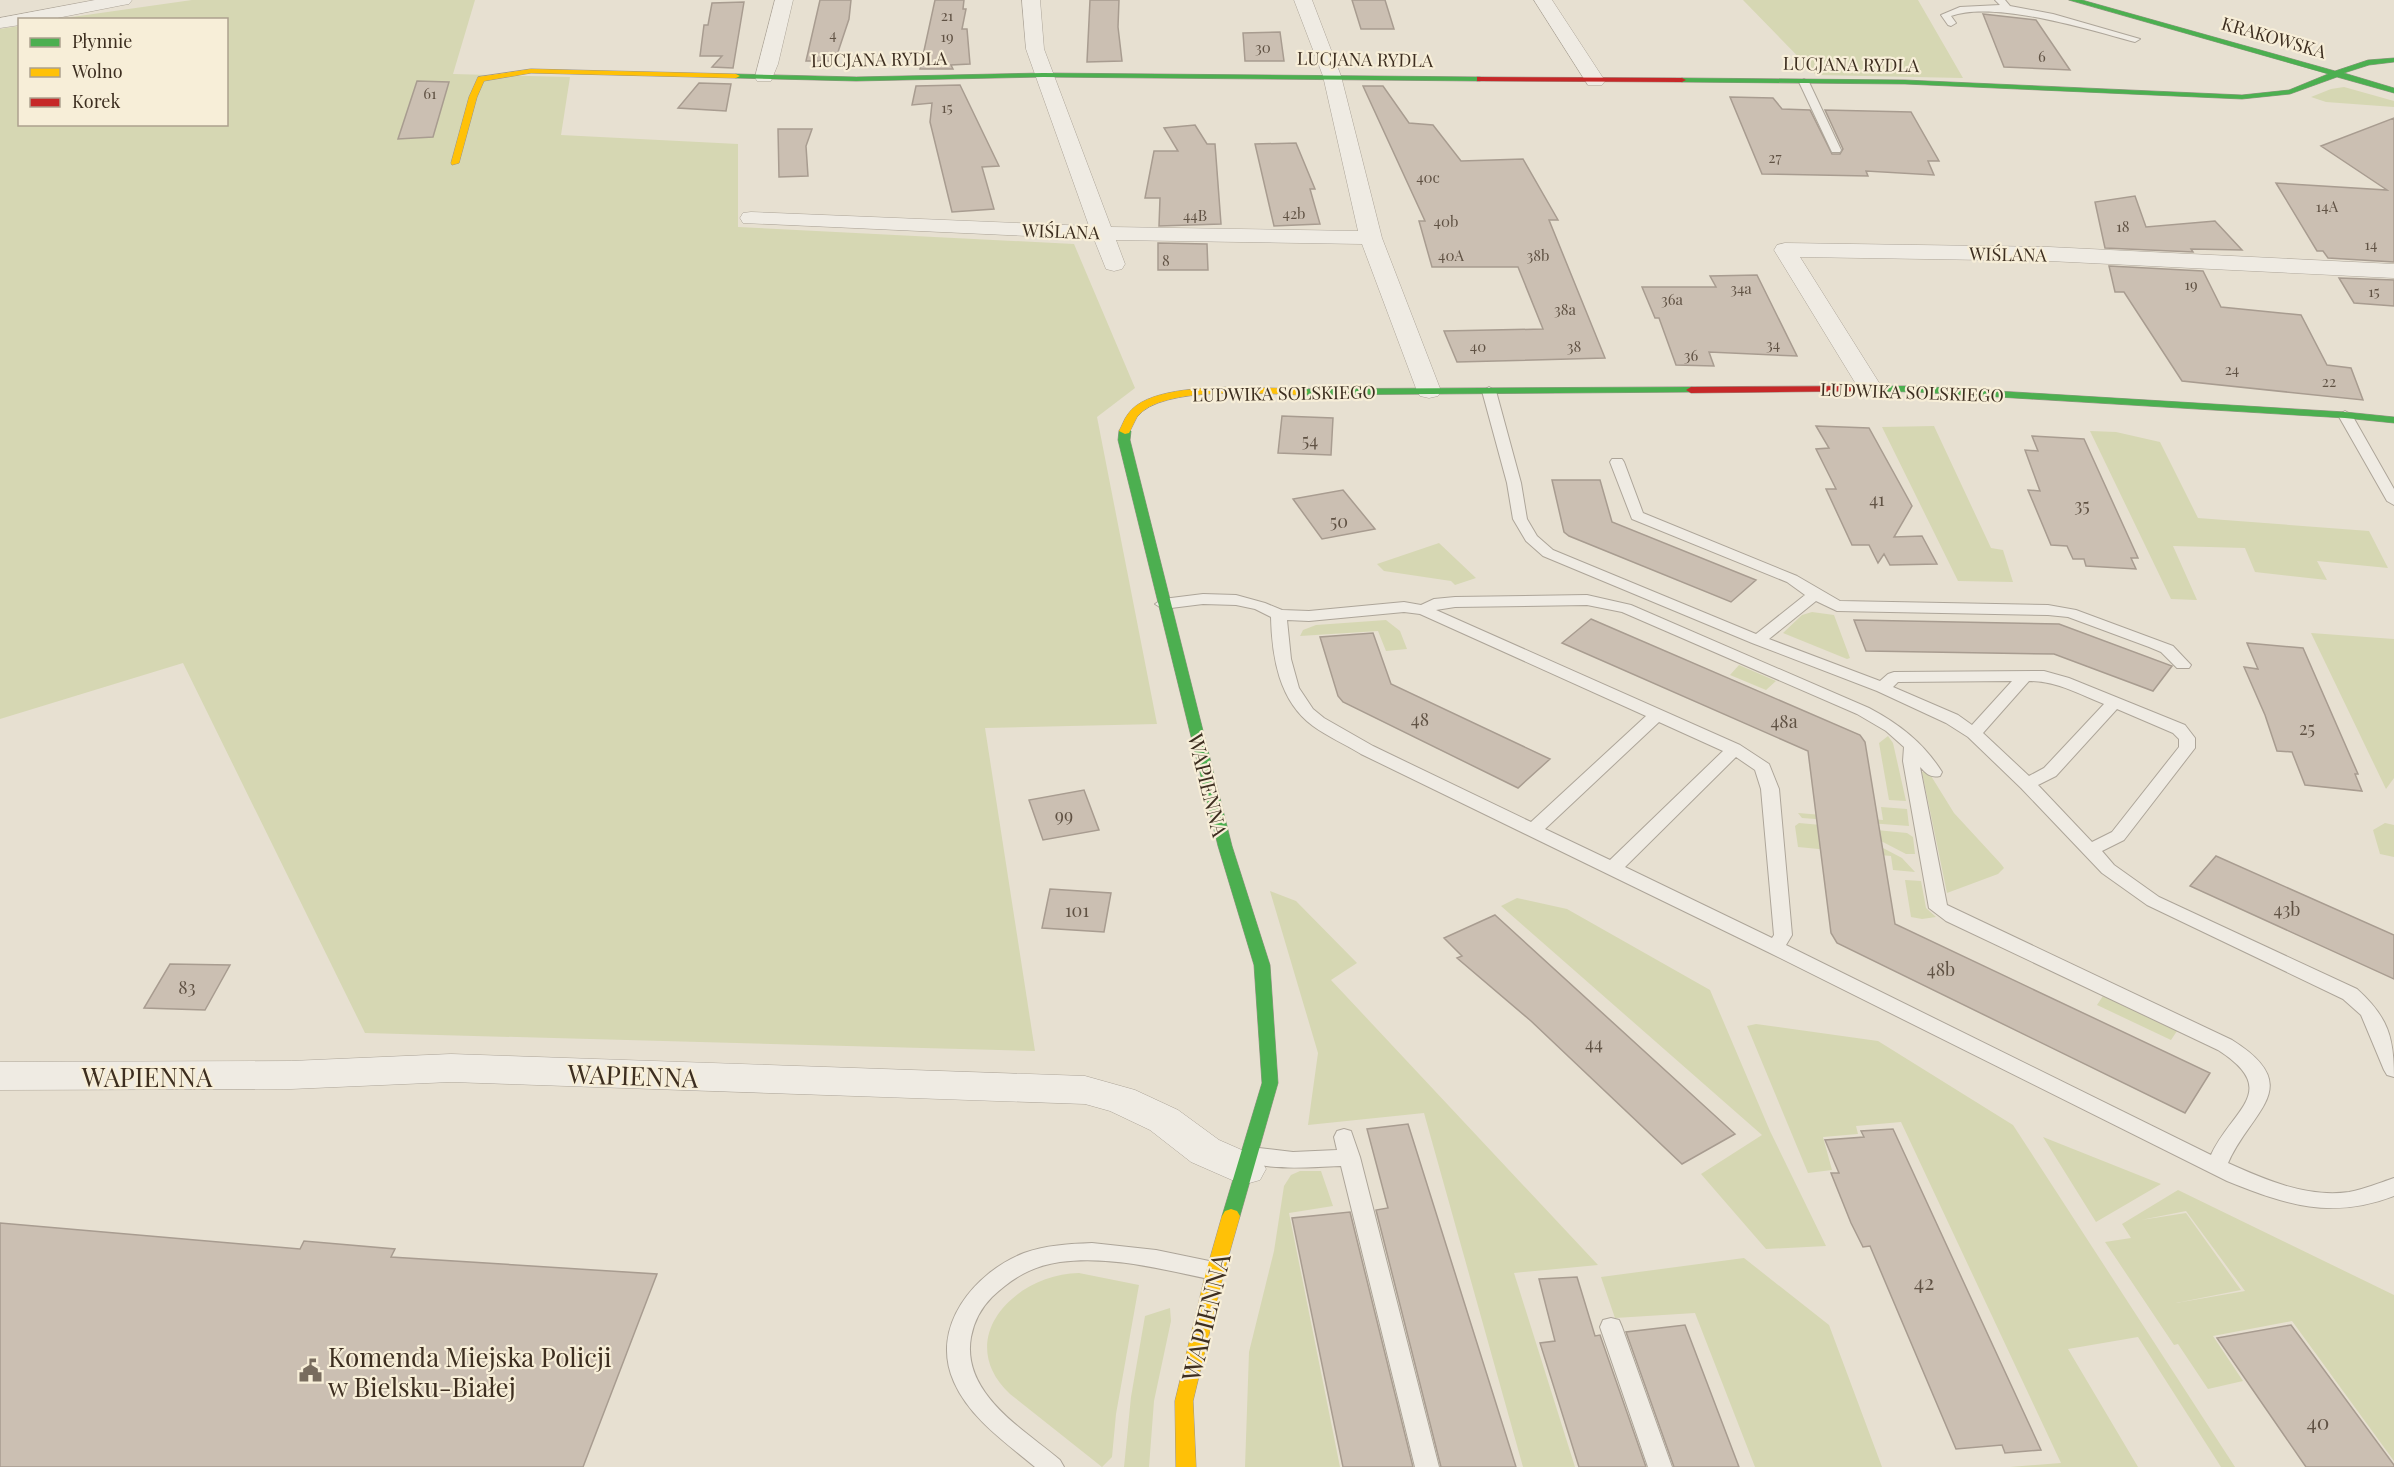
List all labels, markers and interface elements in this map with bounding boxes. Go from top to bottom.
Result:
house number: 21 [941,5,954,25]
street label: KRAKOWSKA [2219,11,2330,64]
legend [18,18,228,126]
house number: 4 [829,24,837,44]
house number: 19 [940,26,954,46]
text: Płynnie [72,29,132,53]
house number: 30 [1255,37,1271,57]
street label: LUCJANA RYDLA [811,46,948,72]
street label: LUCJANA RYDLA [1297,46,1434,72]
house number: 6 [2038,46,2046,66]
street label: LUCJANA RYDLA [1783,51,1920,77]
text: Wolno [71,59,123,83]
house number: 61 [423,83,437,103]
text: Korek [72,89,120,113]
house number: 15 [941,97,953,117]
house number: 27 [1768,147,1782,167]
house number: 40c [1416,167,1440,187]
house number: 14A [2316,196,2339,216]
house number: 42b [1282,203,1306,223]
house number: 44B [1183,205,1207,225]
house number: 40b [1434,211,1458,231]
house number: 18 [2116,216,2130,236]
street label: WIŚLANA [1021,218,1101,244]
house number: 14 [2365,234,2377,254]
street label: WIŚLANA [1968,241,2048,267]
house number: 40A [1438,245,1464,265]
house number: 38b [1526,245,1550,265]
house number: 8 [1162,250,1170,270]
house number: 19 [2184,274,2198,294]
house number: 34a [1730,278,1752,298]
house number: 15 [2368,281,2380,301]
house number: 36a [1661,289,1684,309]
house number: 38a [1554,299,1577,319]
house number: 34 [1766,334,1780,354]
house number: 40 [1470,336,1486,356]
house number: 38 [1567,336,1581,356]
house number: 36 [1684,345,1698,365]
house number: 24 [2225,359,2239,379]
house number: 22 [2322,371,2336,391]
street label: LUDWIKA SOLSKIEGO [1820,377,2004,407]
street label: LUDWIKA SOLSKIEGO [1192,379,1376,407]
house number: 54 [1302,428,1318,452]
house number: 41 [1869,487,1885,511]
house number: 35 [2074,493,2090,517]
house number: 50 [1330,509,1348,533]
house number: 48 [1411,707,1429,731]
house number: 48a [1770,709,1798,733]
house number: 25 [2299,716,2315,740]
street label: WAPIENNA [1182,729,1236,840]
house number: 99 [1055,803,1073,827]
house number: 43b [2274,897,2300,921]
house number: 101 [1065,898,1089,922]
house number: 48b [1927,957,1955,981]
house number: 83 [178,975,196,999]
house number: 44 [1585,1031,1603,1055]
street label: WAPIENNA [566,1055,700,1095]
street label: WAPIENNA [81,1059,213,1094]
street label: WAPIENNA [1172,1249,1238,1386]
house number: 42 [1914,1267,1934,1295]
place label: Komenda Miejska Policji w Bielsku-Białej [328,1339,612,1404]
public building icon: Komenda Miejska Policji w Bielsku-Białej [297,1358,323,1384]
house number: 40 [2307,1407,2329,1435]

